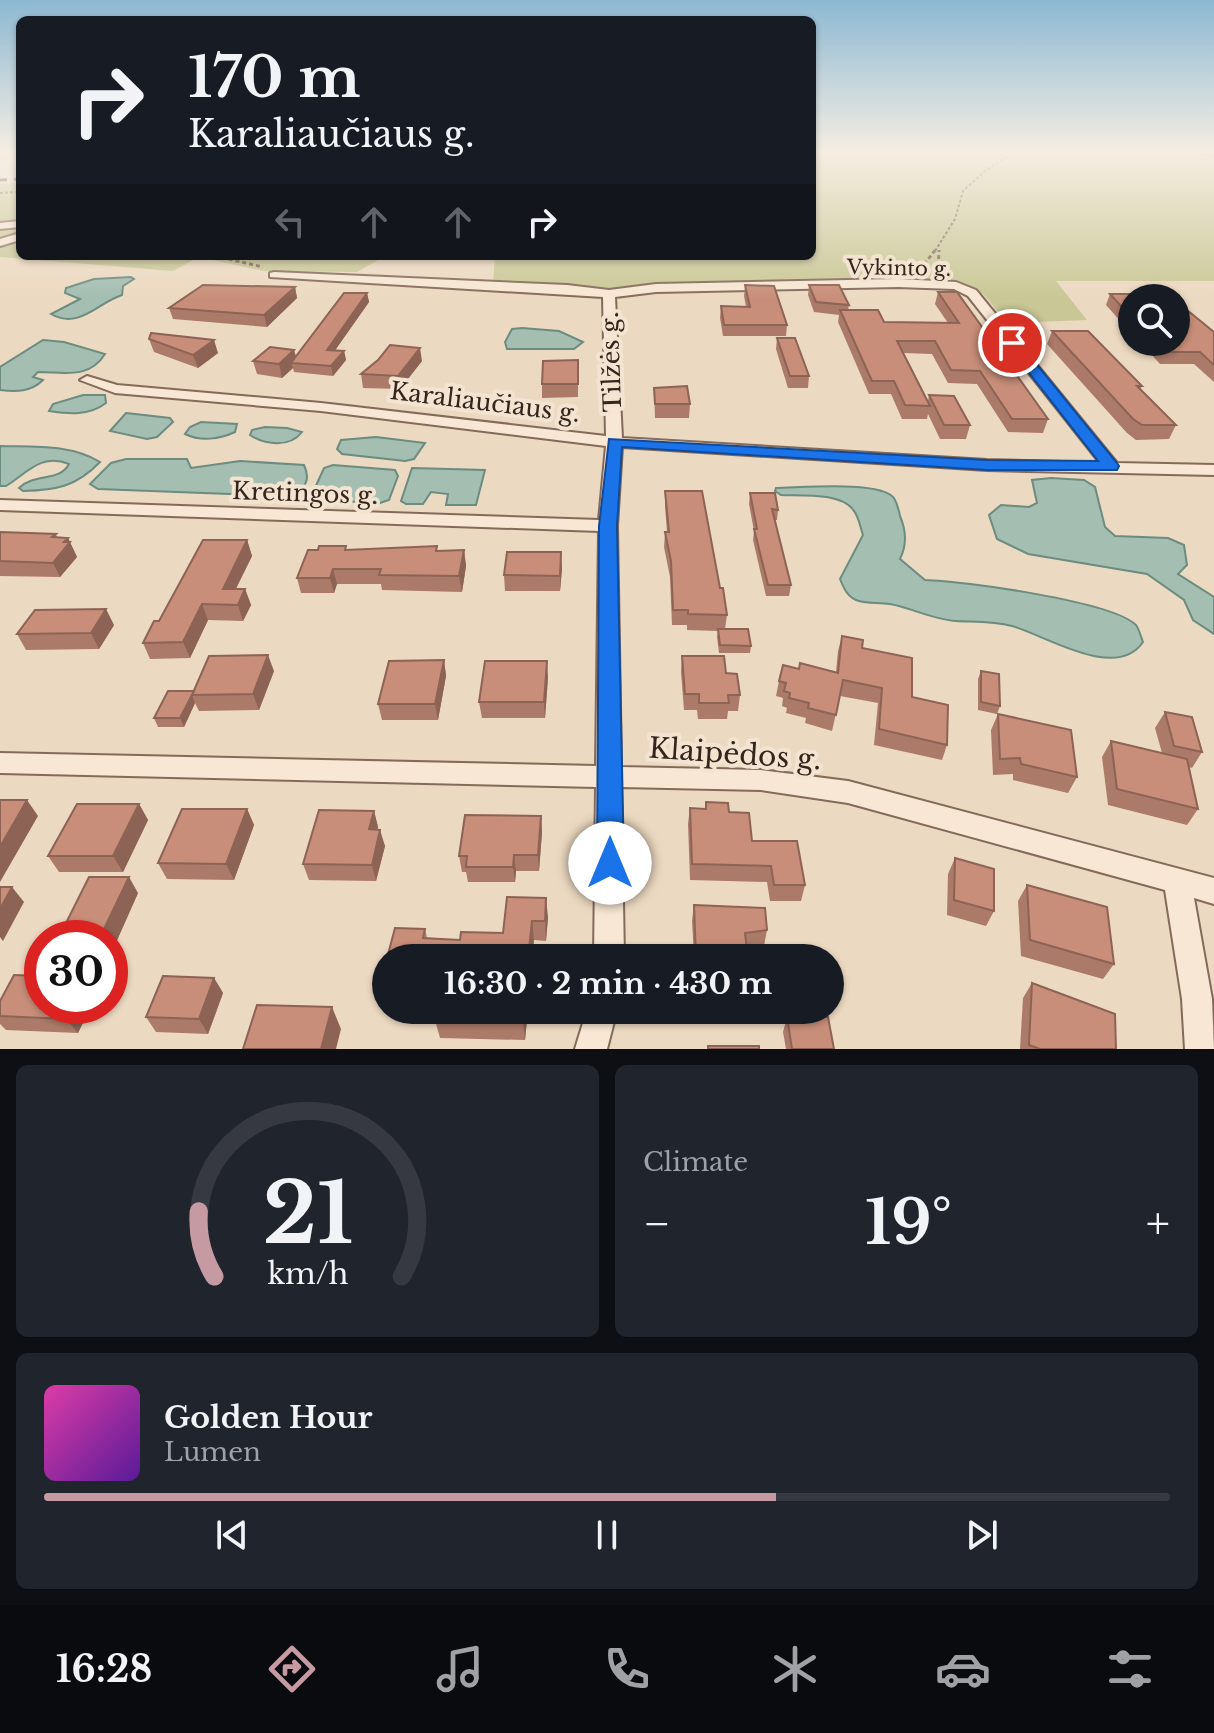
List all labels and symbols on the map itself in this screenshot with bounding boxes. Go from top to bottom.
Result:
street label: Vykinto g. [846,255,951,281]
pin [978,309,1046,377]
street label: Tilžės g. [595,311,627,413]
street label: Karaliaučiaus g. [388,376,582,428]
street label: Kretingos g. [232,476,378,510]
street label: Klaipėdos g. [647,731,823,777]
position arrow [568,821,652,905]
speed limit sign: 30 [24,920,128,1024]

